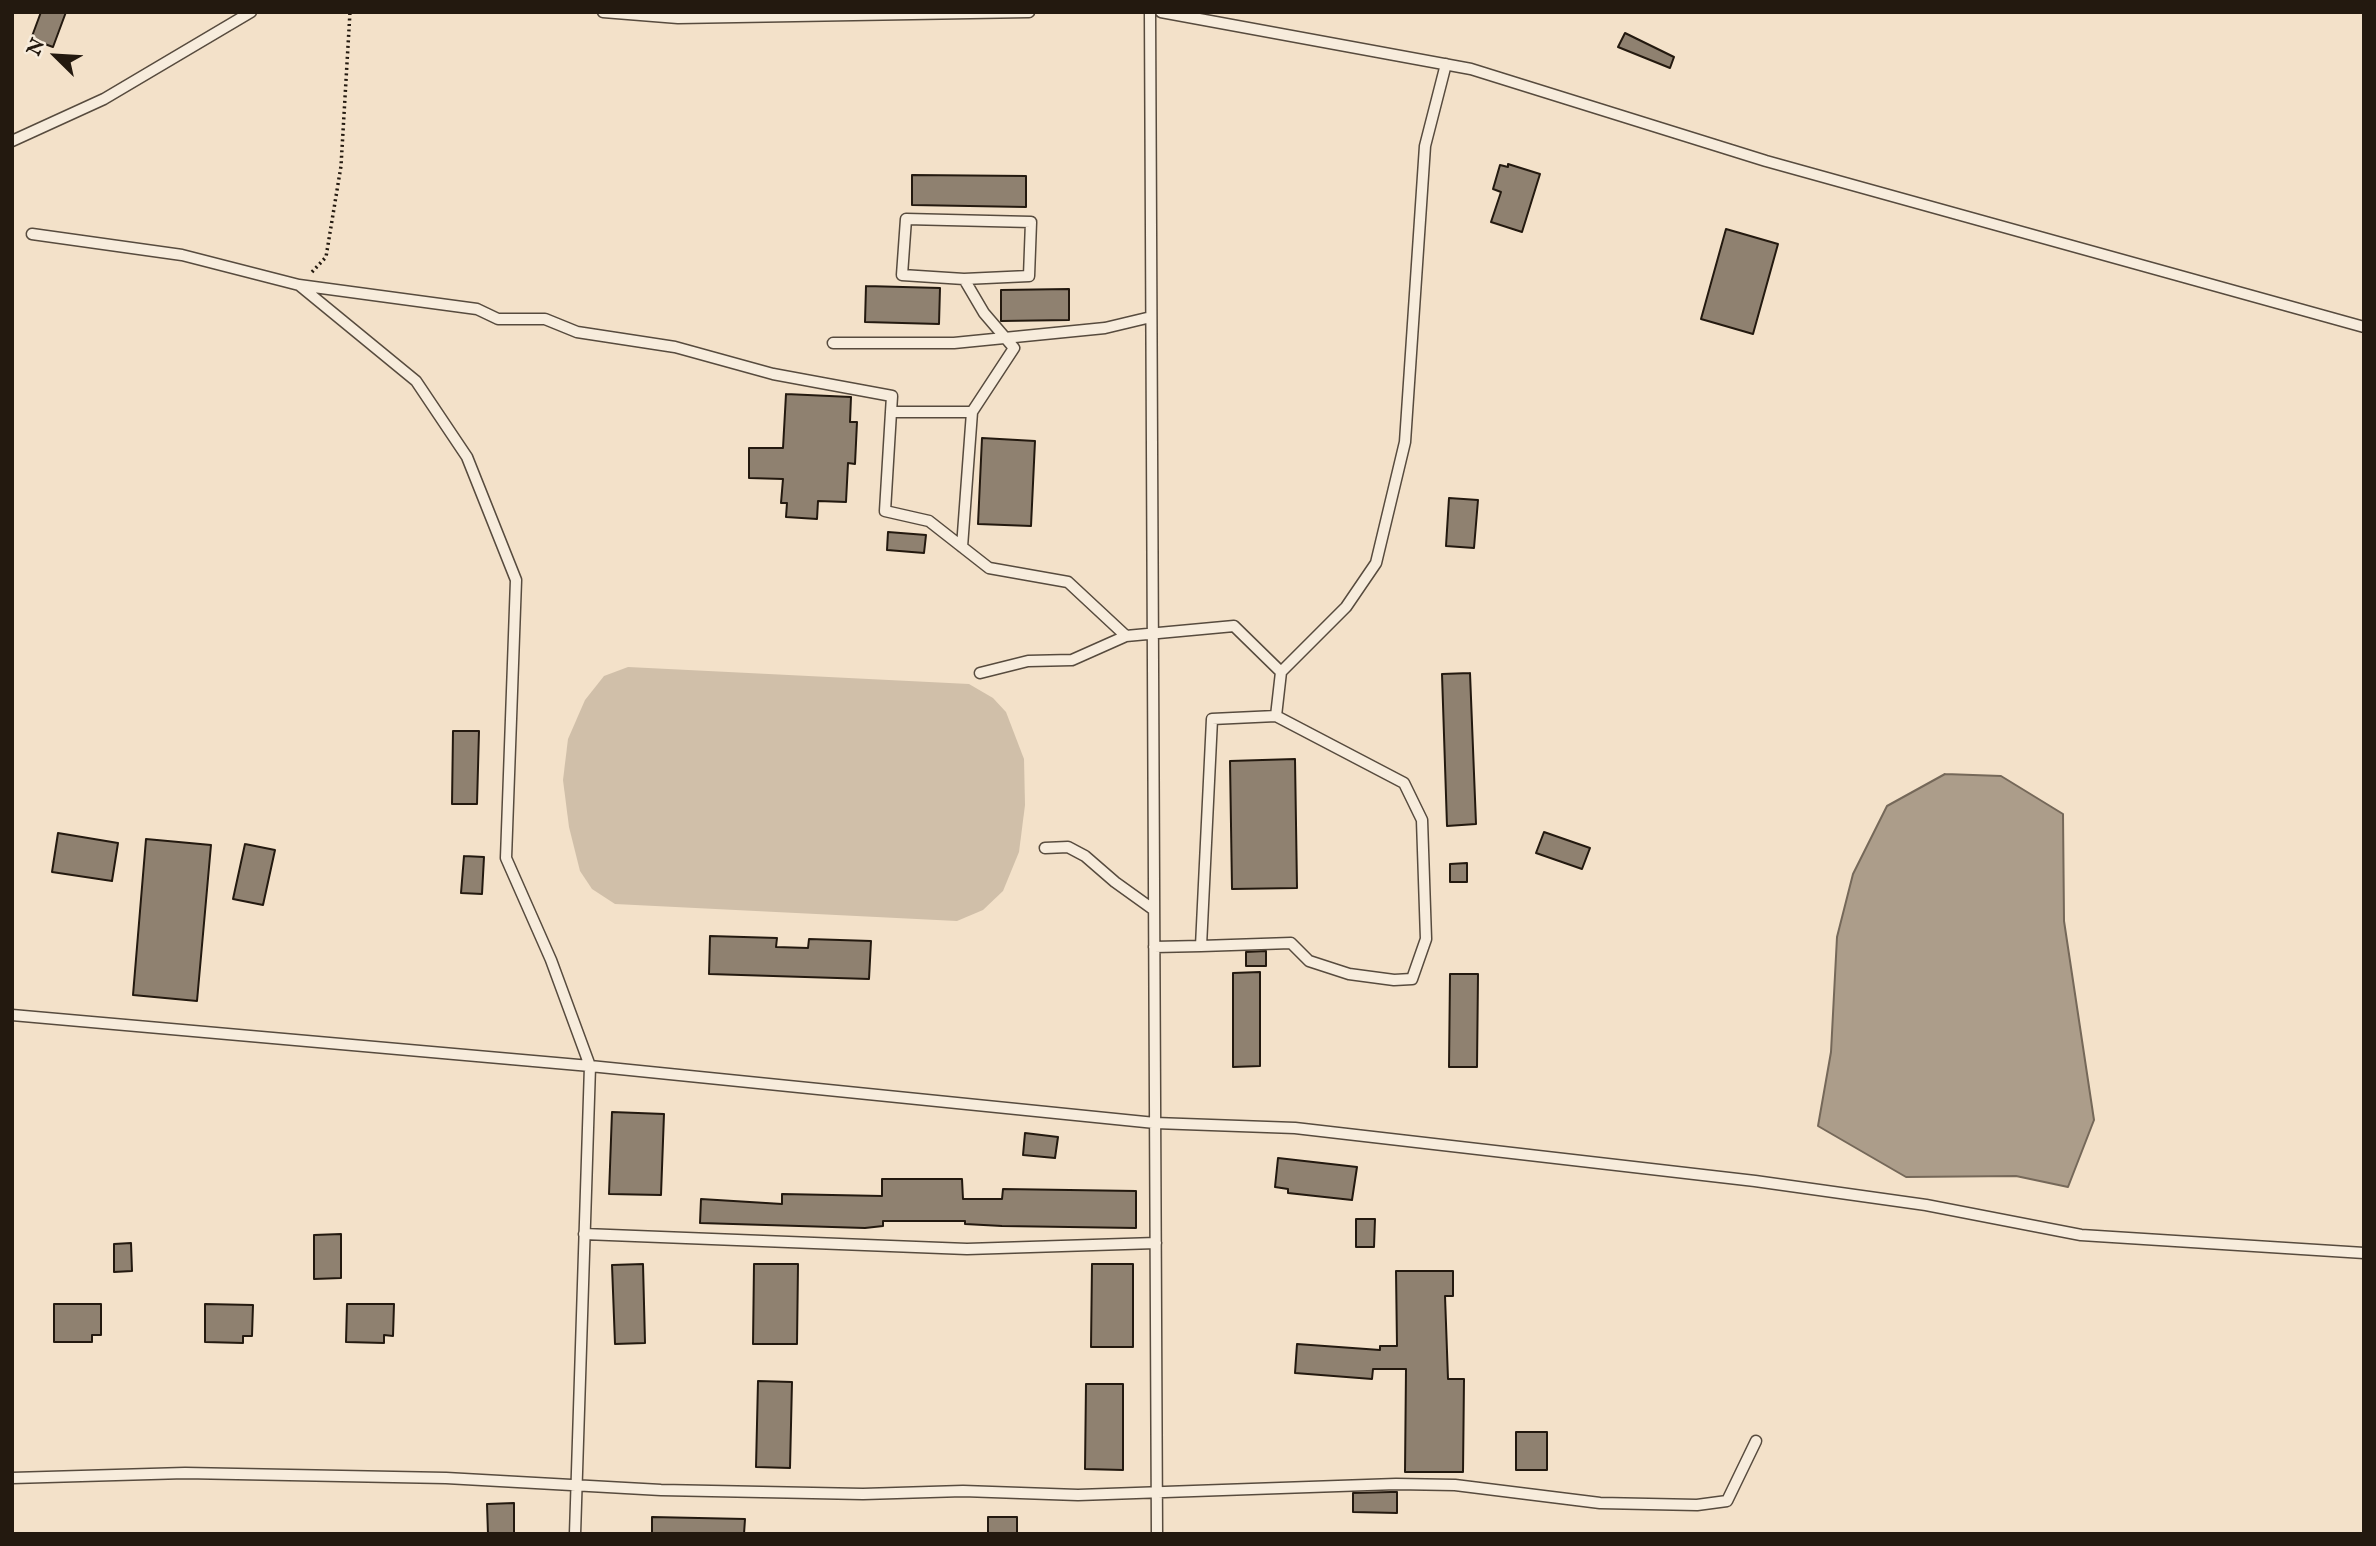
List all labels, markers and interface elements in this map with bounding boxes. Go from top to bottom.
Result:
north arrow [21,21,91,91]
text: N [23,35,51,60]

